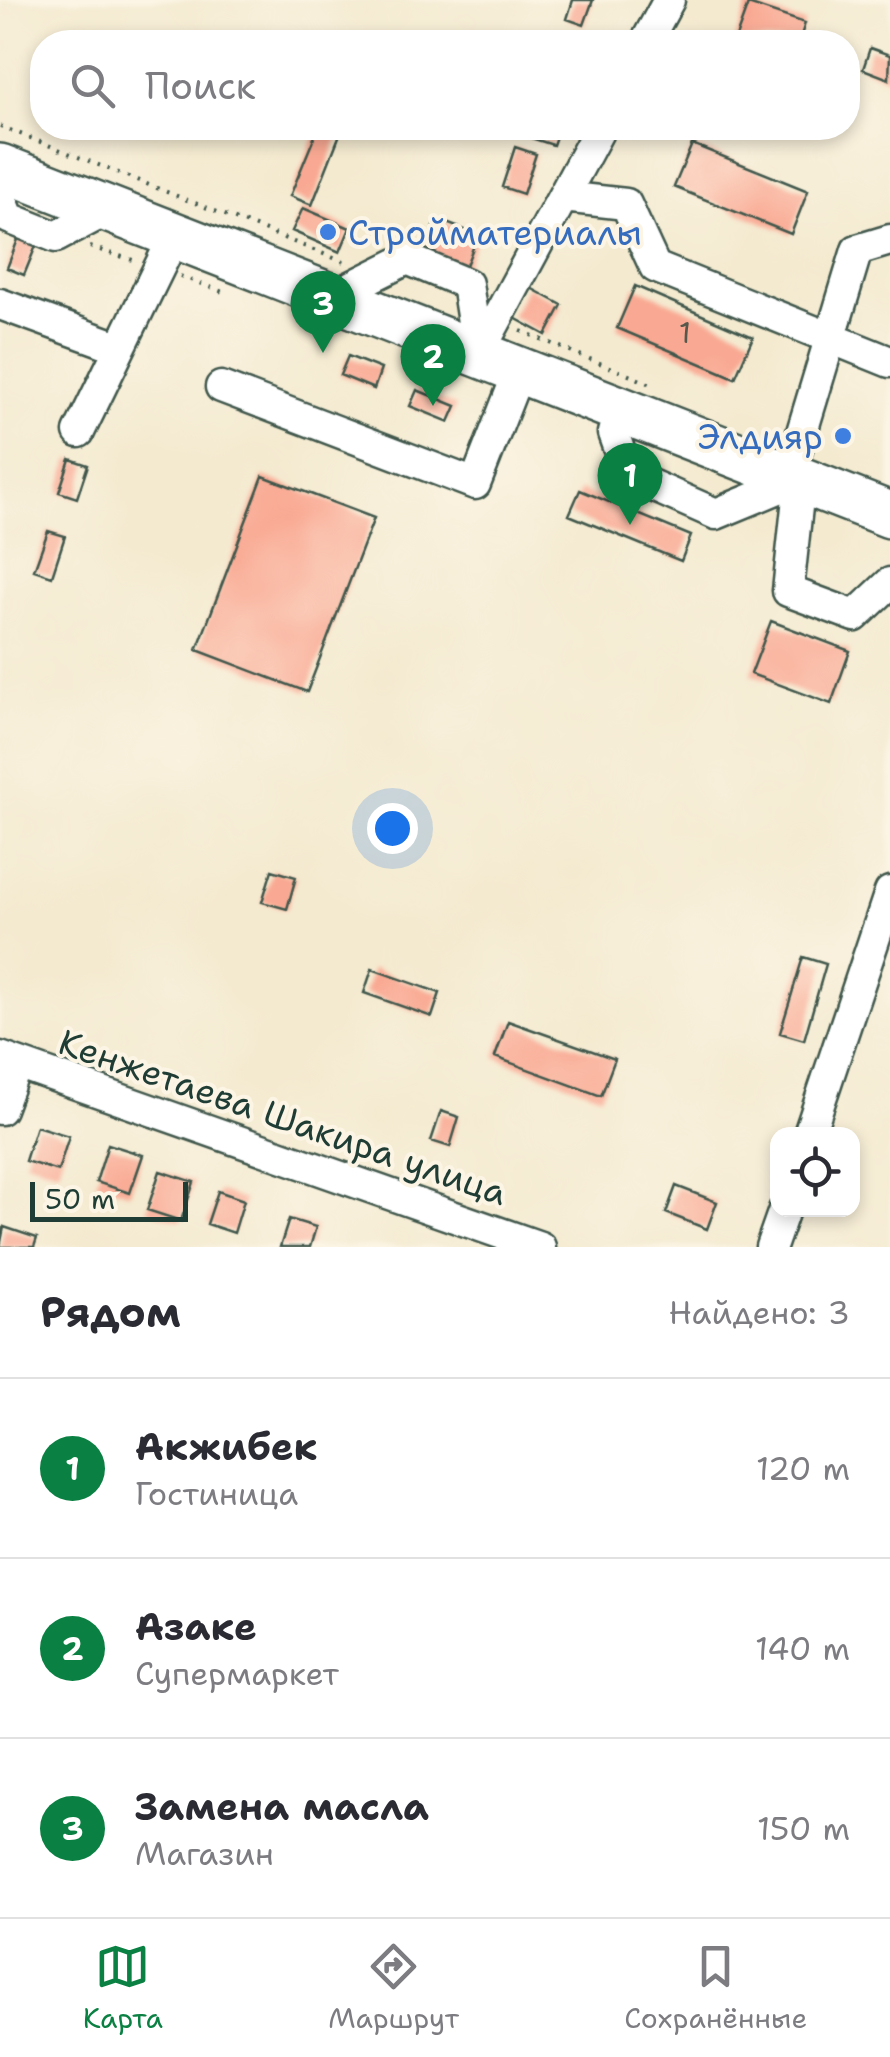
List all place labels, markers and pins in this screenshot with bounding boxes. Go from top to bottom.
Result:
place label: Стройматериалы [348,209,642,256]
marker: Стройматериалы [317,221,339,243]
pin: 3 [290,270,356,353]
pin: 2 [400,324,466,406]
place label: Элдияр [698,413,823,460]
marker: Элдияр [832,425,854,447]
pin: 1 [598,442,662,525]

